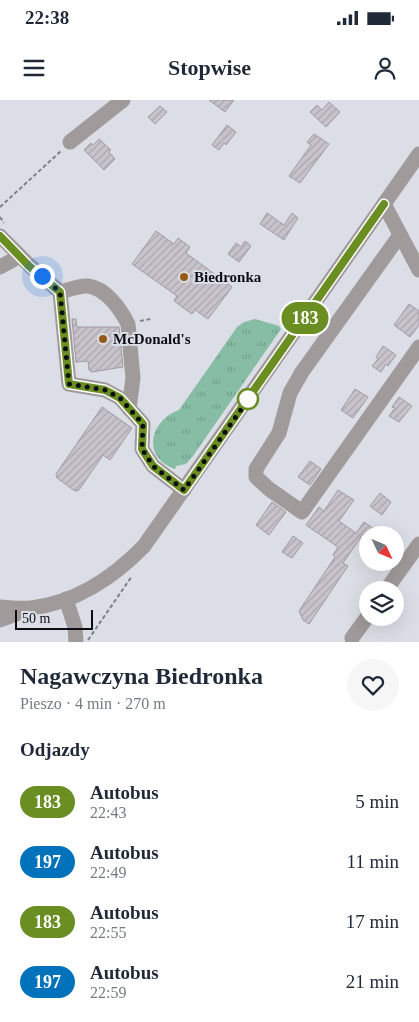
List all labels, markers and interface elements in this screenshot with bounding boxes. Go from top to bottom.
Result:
text: 22:38 [25,7,69,28]
icon: menu [20,54,48,82]
icon: person [371,54,399,82]
text: Stopwise [168,55,251,80]
your location [30,264,55,289]
place label: Biedronka [194,269,262,285]
marker: Biedronka [178,271,190,283]
line badge: 183 [276,302,334,334]
text: 183 [292,308,319,328]
place label: McDonald's [113,331,191,347]
marker: McDonald's [97,333,109,345]
unlabelled marker [237,388,259,410]
north arrow [359,526,404,571]
map controls [359,526,404,626]
button: layers [359,581,404,626]
scale bar [15,607,92,630]
text: 50 m [22,611,50,626]
button: heart [347,659,399,711]
text: Nagawczyna Biedronka [20,663,263,689]
text: Pieszo · 4 min · 270 m [20,695,166,712]
text: Odjazdy [20,739,90,760]
text: Autobus [90,782,159,803]
text: 5 min [355,791,399,812]
text: 183 [34,792,61,812]
text: 22:43 [90,804,126,821]
text: Autobus [90,842,159,863]
text: 11 min [346,851,399,872]
text: 197 [34,852,61,872]
text: 22:49 [90,864,126,881]
text: Autobus [90,902,159,923]
text: 17 min [346,911,399,932]
text: 183 [34,912,61,932]
text: 22:55 [90,924,126,941]
text: Autobus [90,962,159,983]
text: 21 min [346,971,399,992]
text: 197 [34,972,61,992]
text: 22:59 [90,984,126,1001]

